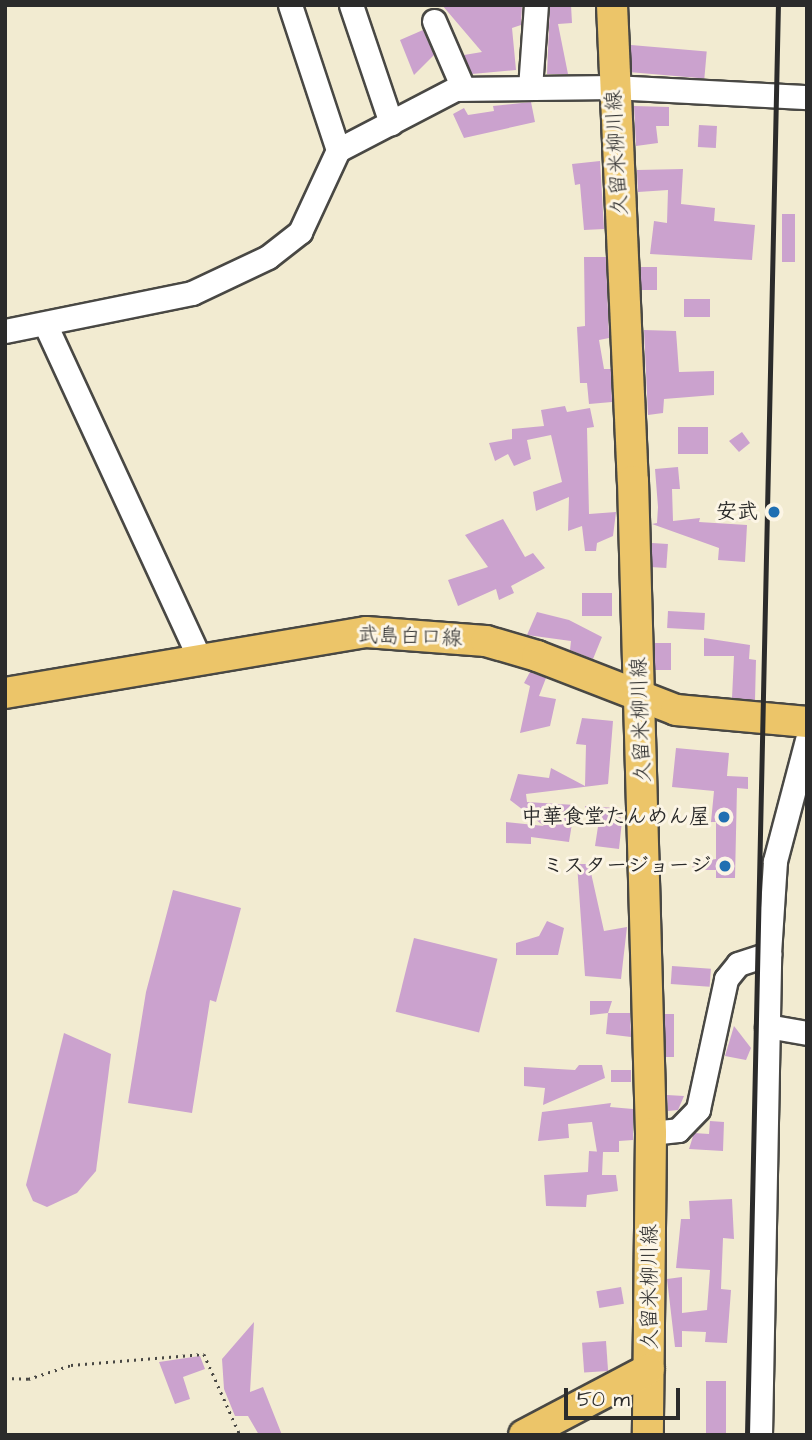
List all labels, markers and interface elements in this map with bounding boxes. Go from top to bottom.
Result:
street label: 久留米柳川線 [601,89,633,217]
place label: 安武 [716,499,758,525]
marker: 安武 [764,502,784,522]
street label: 武島白口線 [357,623,463,651]
street label: 久留米柳川線 [626,657,656,783]
place label: 中華食堂たんめん屋 [521,804,710,830]
marker: 中華食堂たんめん屋 [716,809,732,825]
place label: ミスタージョージ [544,853,711,879]
marker: ミスタージョージ [717,858,733,874]
street label: 久留米柳川線 [637,1224,663,1350]
scale bar [567,1374,682,1418]
text: 50 m [577,1385,630,1414]

